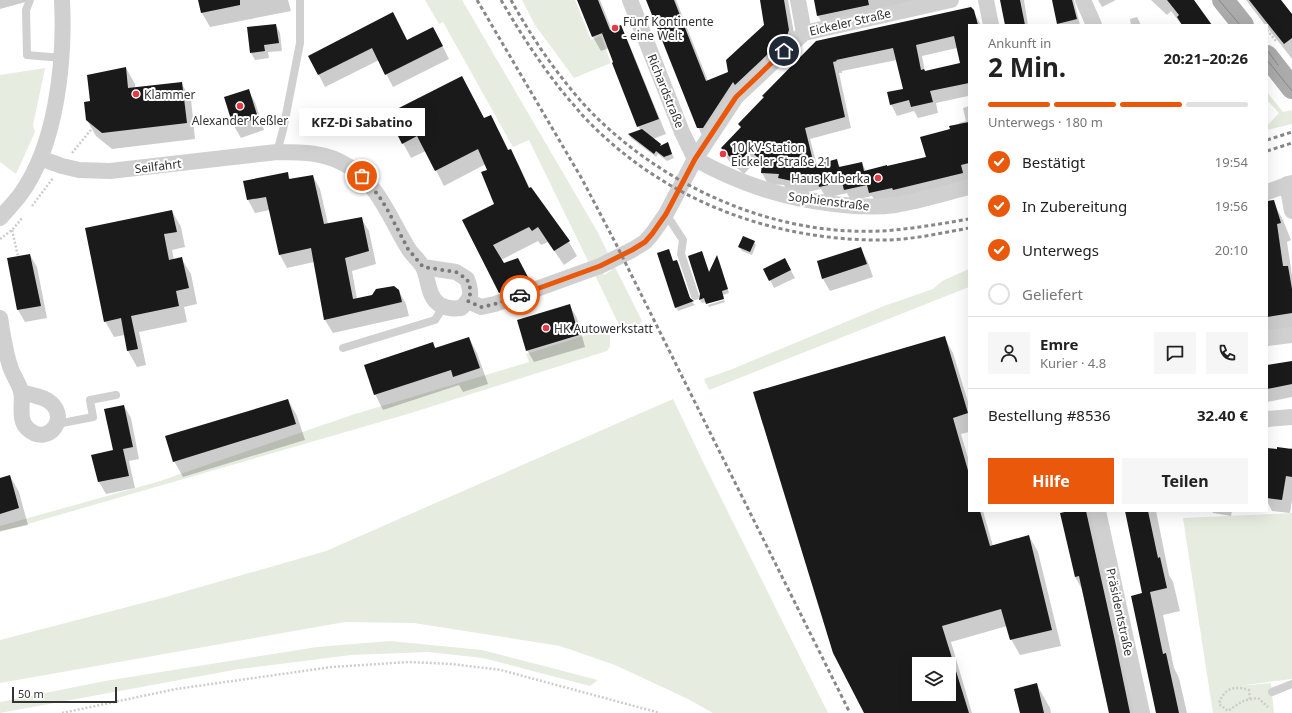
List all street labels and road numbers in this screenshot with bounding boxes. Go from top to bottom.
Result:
street label: Eickeler Straße [807,4,893,40]
street label: Richardstraße [643,51,689,131]
street label: Seilfahrt [134,155,183,177]
street label: Sophienstraße [787,188,871,214]
street label: Präsidentstraße [1102,567,1138,658]

